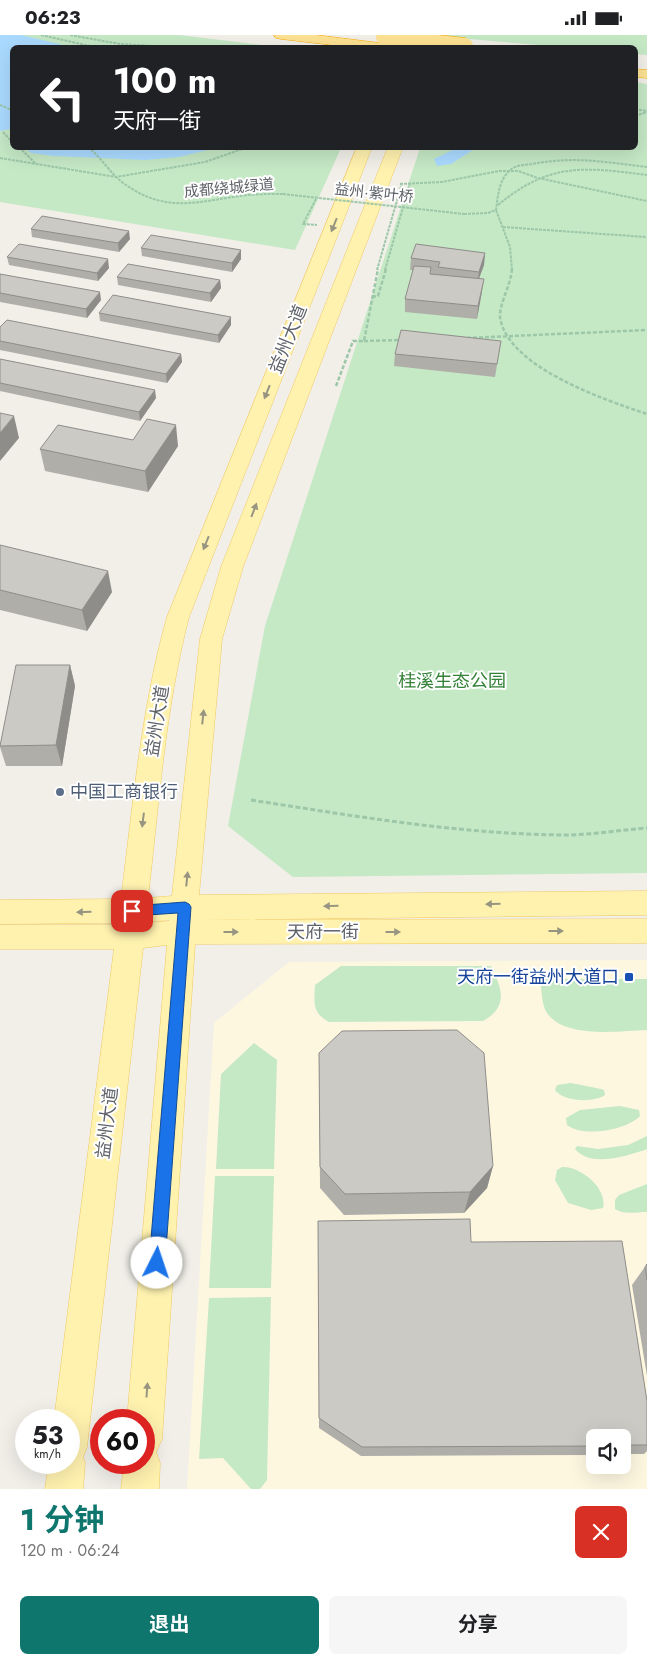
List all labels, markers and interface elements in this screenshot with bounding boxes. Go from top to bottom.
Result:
text: 06:23 [25,4,81,31]
text: 100 m [113,56,216,106]
icon: left [30,65,95,130]
text: 天府一街 [113,104,201,136]
street label: 成都绕城绿道 [183,173,275,203]
street label: 益州·紫叶桥 [333,178,415,208]
one-way arrow [330,218,338,233]
street label: 益州大道 [262,301,314,377]
one-way arrow [263,385,271,400]
one-way arrow [250,502,258,517]
one-way arrow [202,536,210,550]
park label: 桂溪生态公园 [398,668,506,694]
street label: 益州大道 [139,683,175,759]
one-way arrow [199,709,207,725]
place label: 中国工商银行 [70,779,178,805]
marker: 中国工商银行 [54,786,66,798]
one-way arrow [139,812,147,828]
one-way arrow [184,871,192,887]
pin [111,890,153,932]
icon: arrive [118,897,146,925]
one-way arrow [485,900,501,908]
one-way arrow [323,902,339,910]
one-way arrow [75,908,91,916]
street label: 天府一街 [287,919,359,945]
one-way arrow [548,927,564,935]
one-way arrow [223,928,239,936]
one-way arrow [385,928,401,936]
place label: 天府一街益州大道口 [457,964,619,990]
marker: 天府一街益州大道口 [623,971,635,983]
street label: 益州大道 [90,1086,124,1160]
position arrow [130,1236,182,1288]
one-way arrow [144,1382,152,1398]
speed limit sign: 60 [90,1409,155,1474]
text: 53 [32,1417,63,1453]
map controls [586,1429,631,1474]
button: sound [586,1429,631,1474]
text: km/h [34,1445,61,1463]
text: 1 分钟 [20,1498,104,1541]
button: close [575,1506,627,1558]
text: 120 m · 06:24 [20,1539,120,1562]
button: 退出 [20,1596,319,1654]
button: 分享 [329,1596,627,1654]

